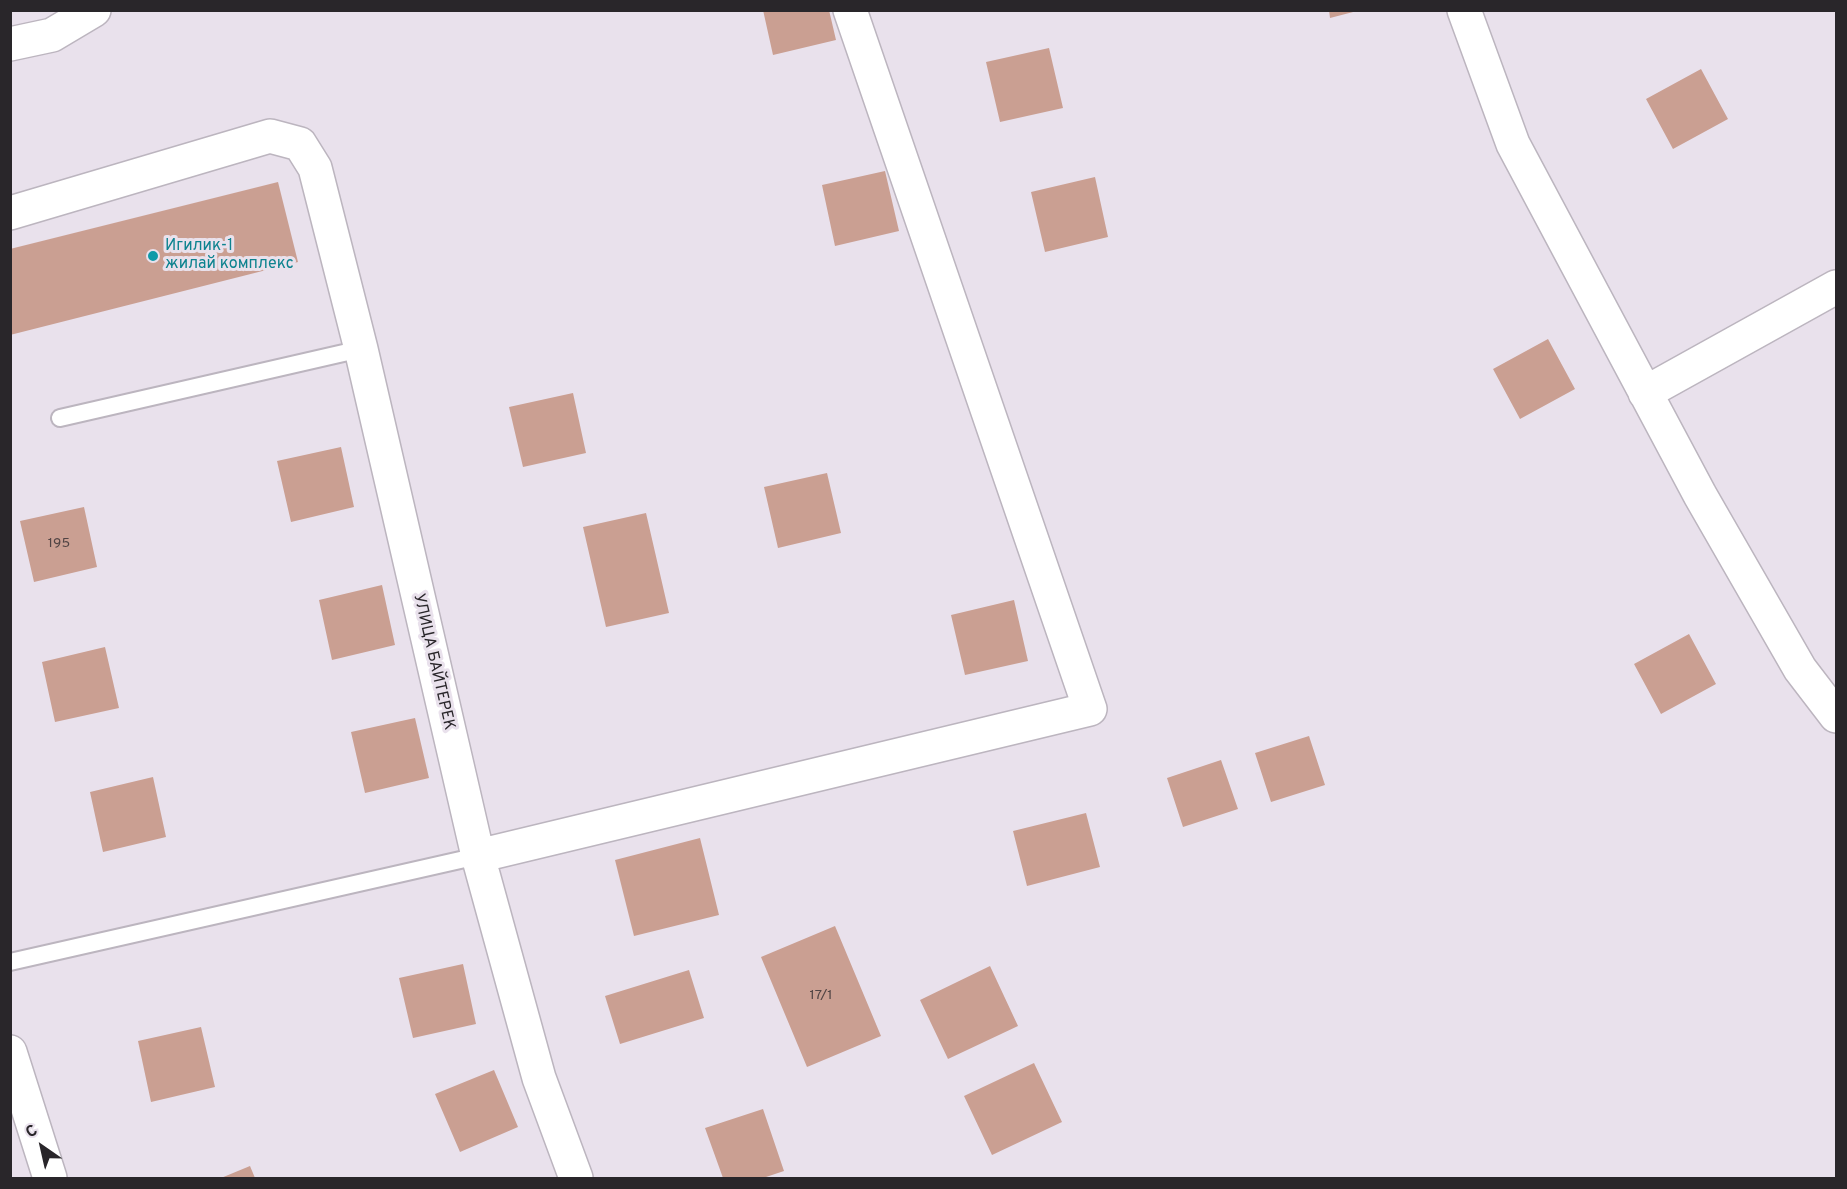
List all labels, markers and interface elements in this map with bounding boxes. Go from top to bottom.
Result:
place label: Игилик-1 жилай комплекс [165,237,294,275]
marker: Игилик-1 жилай комплекс [146,249,160,263]
house number: 195 [48,536,70,552]
street label: УЛИЦА БАЙТЕРЕК [408,592,458,732]
house number: 17/1 [809,988,833,1004]
north arrow [12,1117,72,1177]
text: С [22,1121,42,1143]

